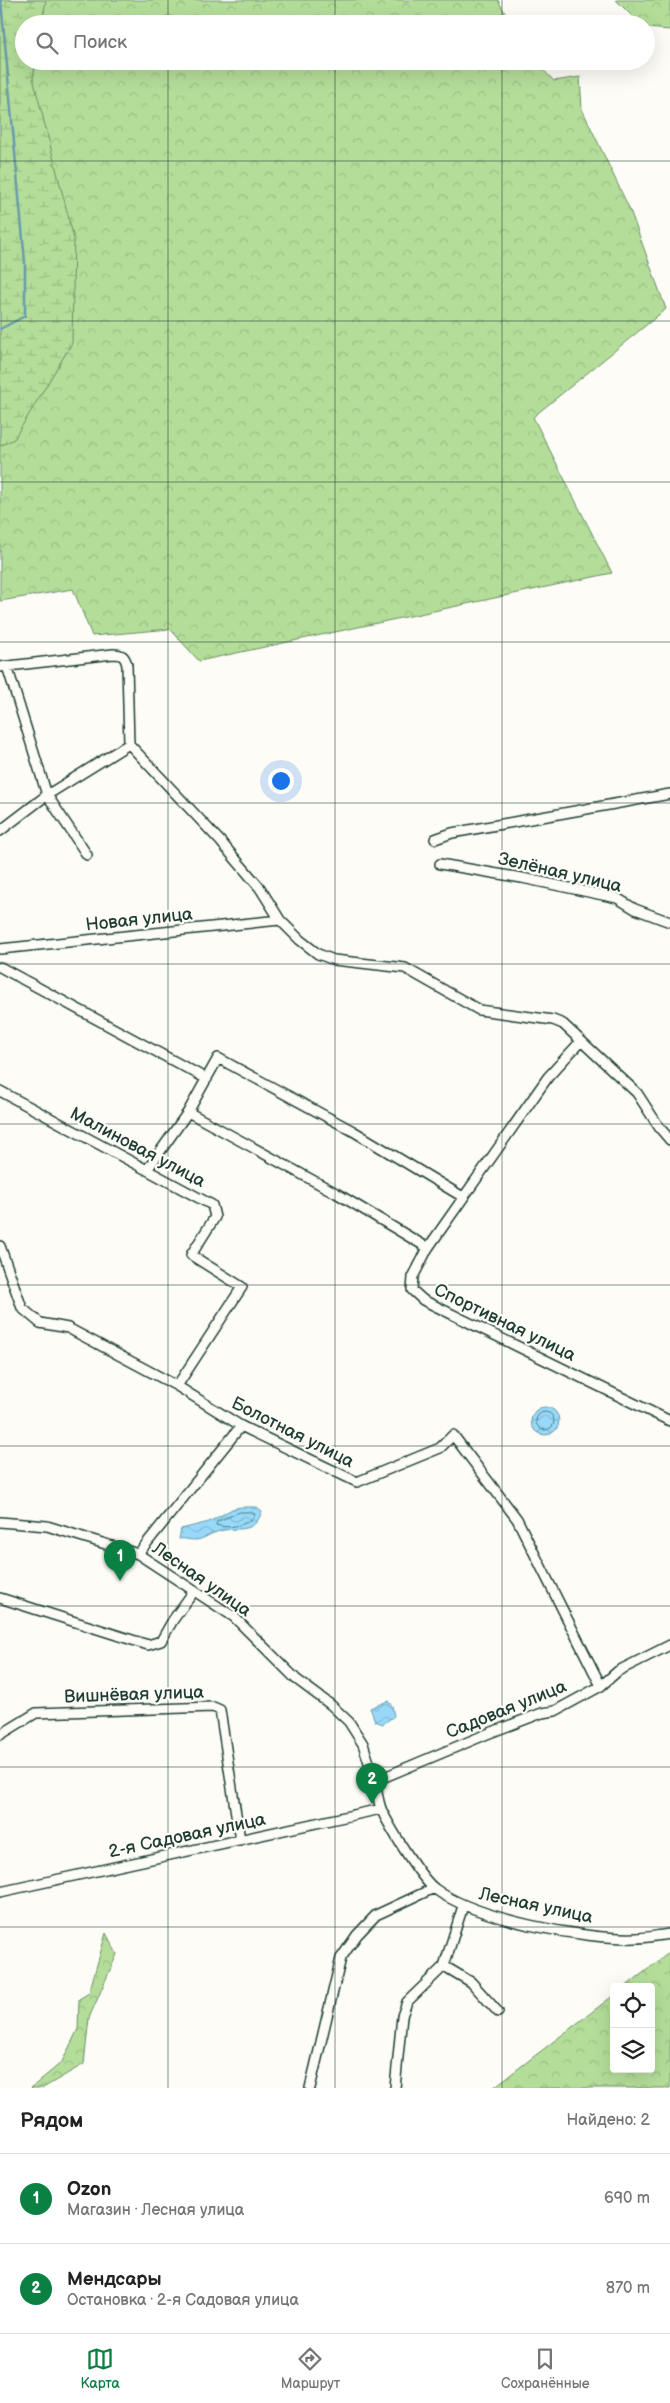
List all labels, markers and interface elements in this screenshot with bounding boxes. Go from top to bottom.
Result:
search box [15,15,655,70]
icon: search [33,29,61,57]
text: Поиск [73,31,127,54]
your location [268,768,294,794]
street label: Зелёная улица [496,848,624,897]
street label: Новая улица [85,903,194,936]
street label: Малиновая улица [67,1103,209,1192]
street label: Спортивная улица [430,1279,579,1366]
street label: Болотная улица [228,1392,358,1473]
street label: Лесная улица [147,1537,255,1621]
pin: 1 [104,1540,136,1581]
street label: Садовая улица [443,1676,570,1743]
street label: Вишнёвая улица [64,1682,205,1707]
pin: 2 [356,1763,388,1804]
street label: 2-я Садовая улица [107,1809,268,1862]
street label: Лесная улица [476,1883,595,1928]
map controls [610,1983,655,2073]
button: locate [610,1983,655,2028]
button: layers [610,2028,655,2073]
text: Рядом [20,2108,83,2133]
text: Найдено: 2 [566,2111,650,2130]
text: Ozon [67,2178,111,2201]
text: 1 [33,2189,39,2208]
text: 690 m [604,2189,650,2208]
text: Магазин · Лесная улица [67,2201,244,2220]
text: Мендсары [67,2268,162,2291]
text: 2 [31,2279,41,2298]
text: 870 m [606,2279,650,2298]
text: Остановка · 2-я Садовая улица [67,2291,299,2310]
tab: Карта [80,2345,120,2392]
tab: Маршрут [281,2345,340,2392]
tab: Сохранённые [501,2345,590,2392]

